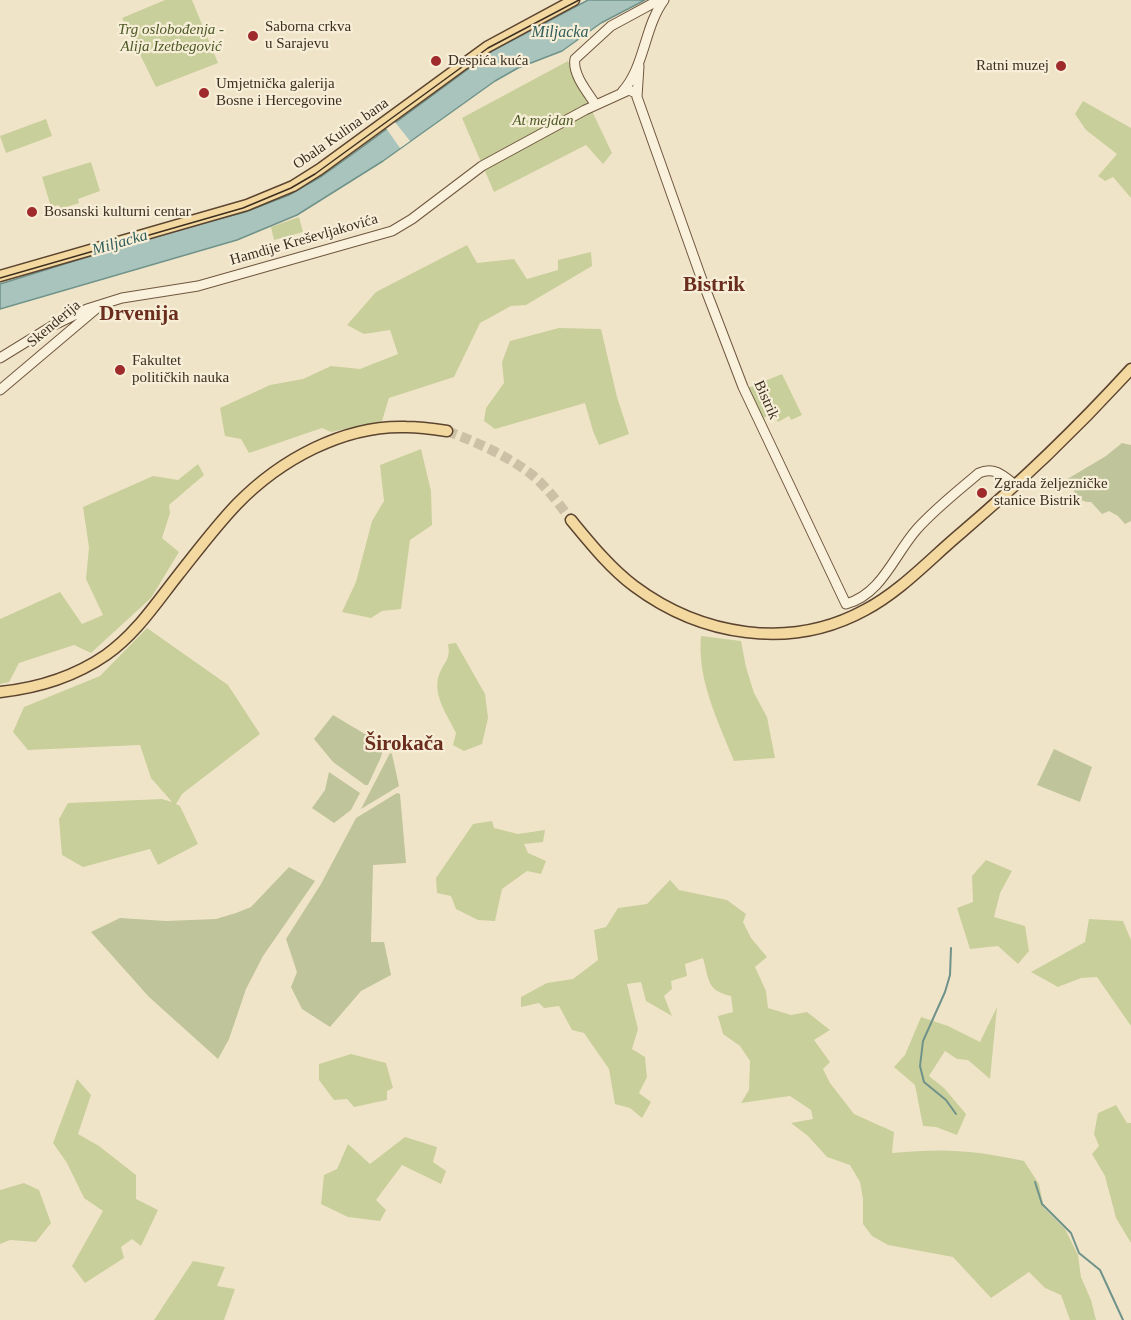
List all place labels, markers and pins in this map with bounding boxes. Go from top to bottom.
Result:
place label: Saborna crkva u Sarajevu [265,18,351,53]
marker: Saborna crkva u Sarajevu [246,29,260,43]
place label: Despića kuća [448,52,528,70]
marker: Despića kuća [429,54,443,68]
place label: Ratni muzej [976,57,1049,75]
marker: Ratni muzej [1054,59,1068,73]
place label: Umjetnička galerija Bosne i Hercegovine [216,75,342,110]
marker: Umjetnička galerija Bosne i Hercegovine [197,86,211,100]
place label: Bosanski kulturni centar [44,203,191,221]
marker: Bosanski kulturni centar [25,205,39,219]
place label: Fakultet političkih nauka [132,352,229,387]
marker: Fakultet političkih nauka [113,363,127,377]
place label: Zgrada željezničke stanice Bistrik [994,475,1108,510]
marker: Zgrada željezničke stanice Bistrik [975,486,989,500]

